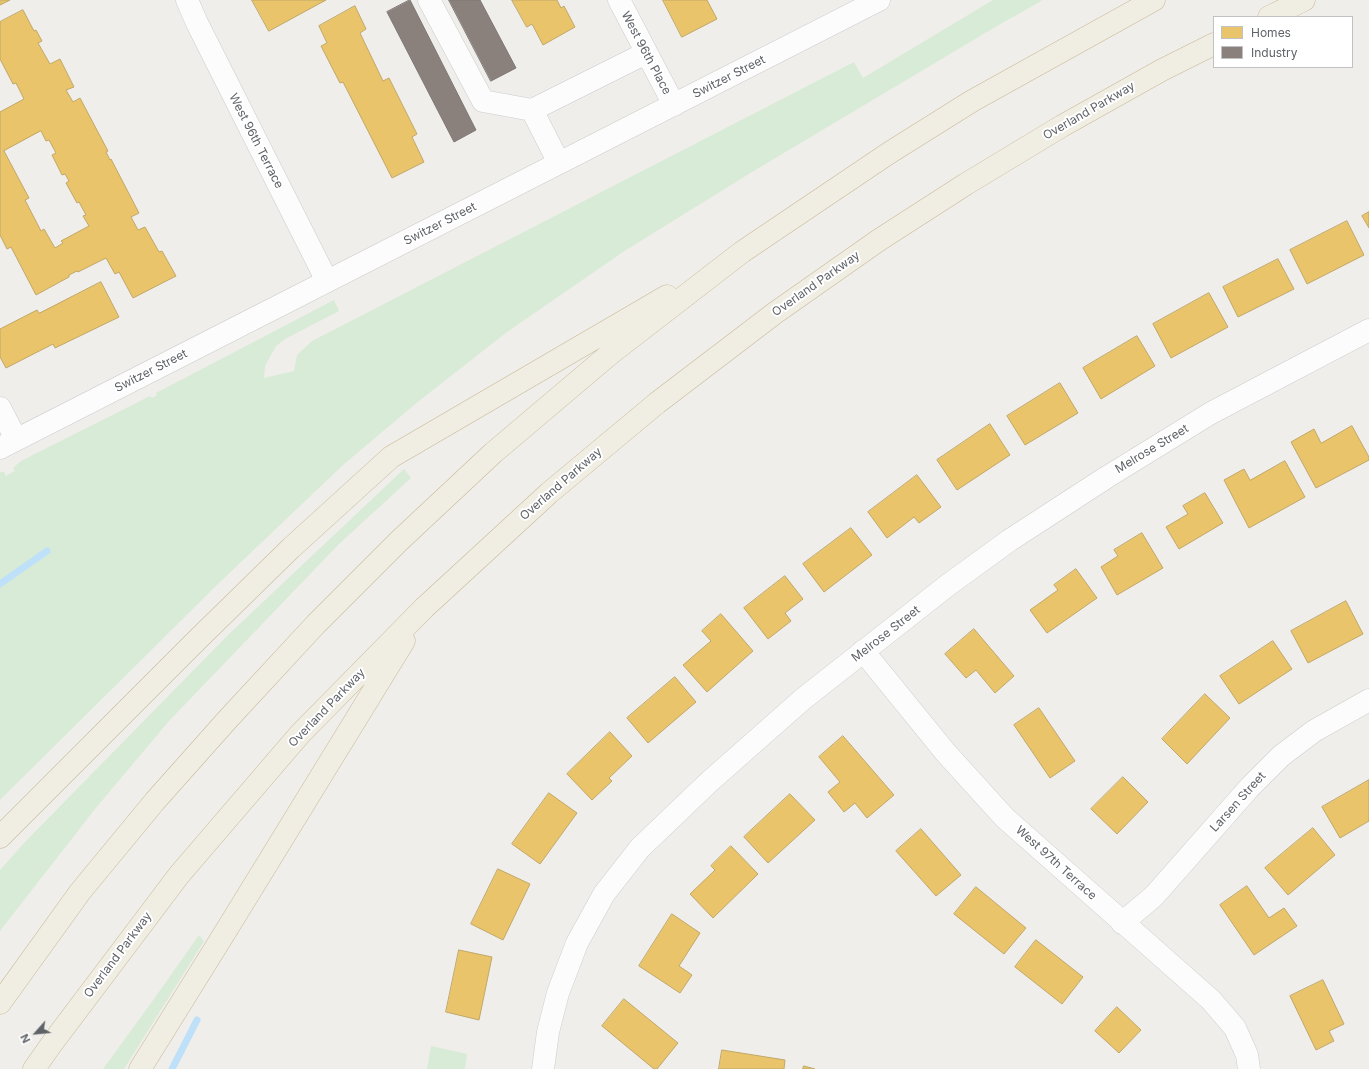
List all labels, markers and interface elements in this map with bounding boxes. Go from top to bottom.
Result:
street label: West 96th Place [618,9,674,97]
legend [1213,16,1353,68]
text: Homes [1251,25,1291,40]
text: Industry [1251,45,1297,60]
street label: Switzer Street [690,53,768,101]
street label: Overland Parkway [1041,79,1137,143]
street label: West 96th Terrace [226,91,286,191]
street label: Switzer Street [401,200,479,248]
street label: Overland Parkway [769,248,863,320]
street label: Switzer Street [112,347,190,395]
street label: Melrose Street [1113,422,1191,476]
street label: Overland Parkway [517,445,605,523]
street label: Melrose Street [849,603,923,665]
street label: Overland Parkway [286,666,368,750]
street label: Larsen Street [1207,769,1269,835]
street label: West 97th Terrace [1013,823,1099,903]
street label: Overland Parkway [81,909,155,1001]
north arrow [16,1013,56,1053]
text: N [17,1032,33,1045]

